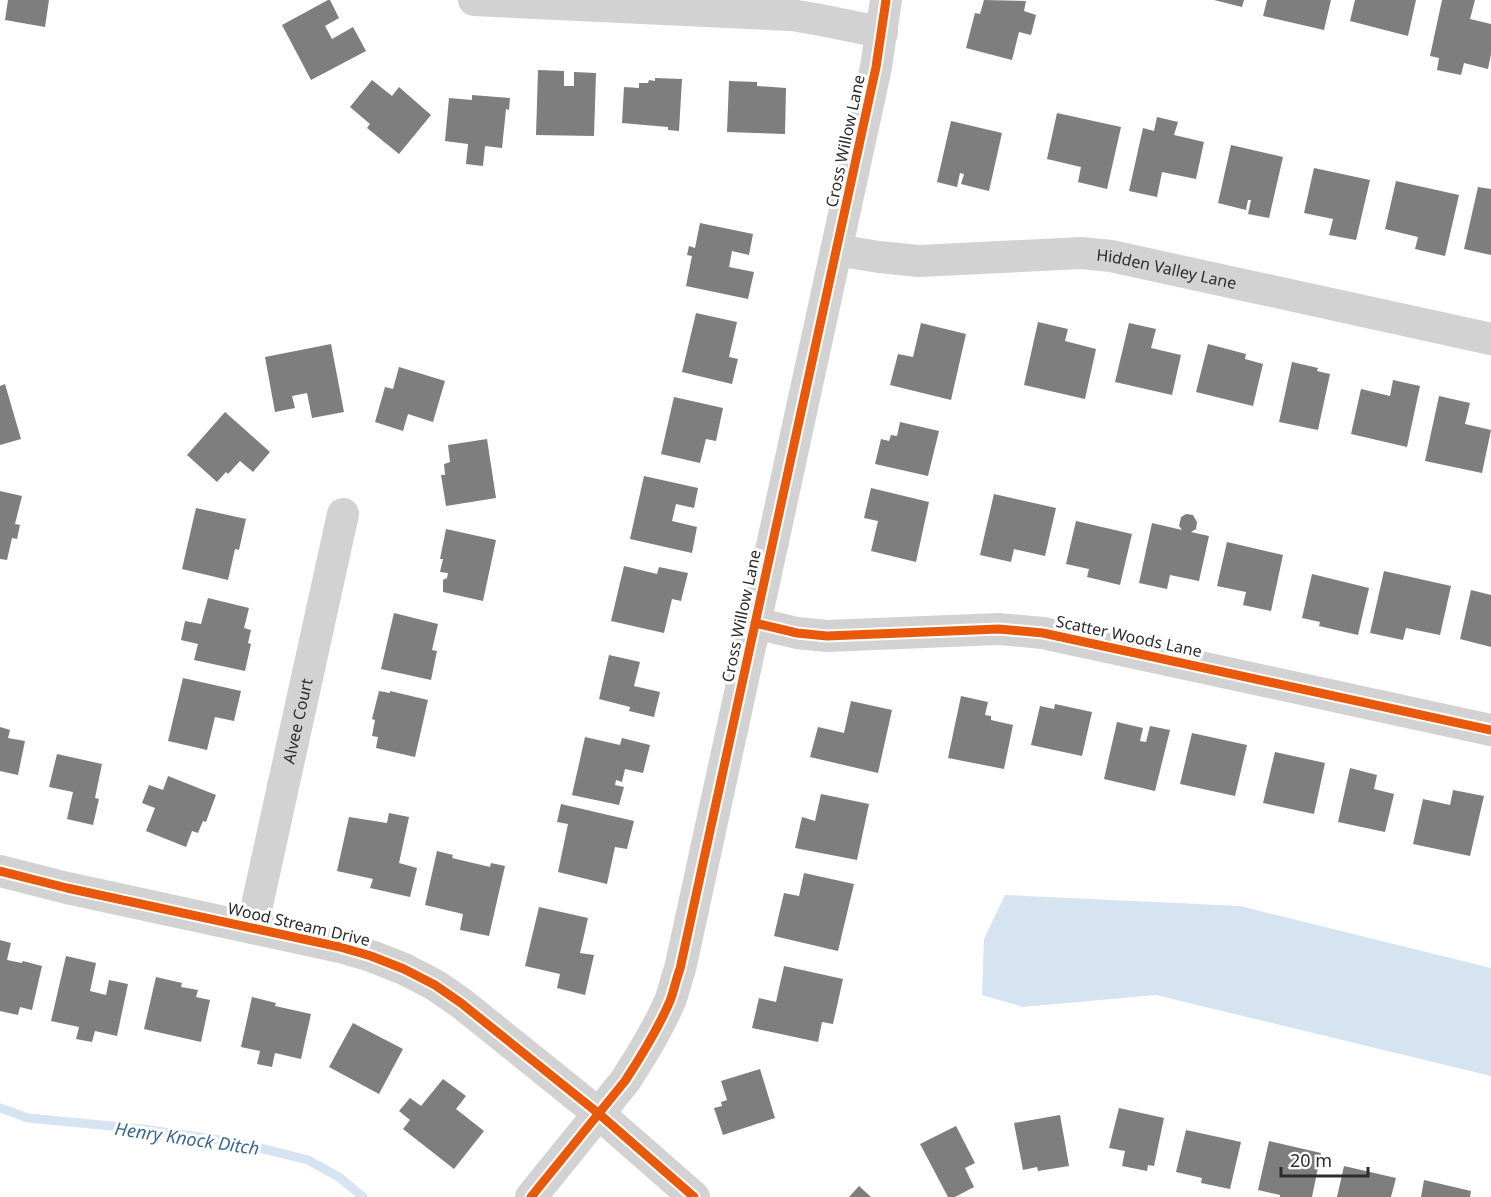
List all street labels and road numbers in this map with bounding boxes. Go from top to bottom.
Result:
street label: Cross Willow Lane [820,73,870,209]
street label: Hidden Valley Lane [1096,244,1239,294]
street label: Cross Willow Lane [716,548,766,684]
street label: Scatter Woods Lane [1054,610,1204,662]
street label: Alvee Court [277,676,318,766]
street label: Wood Stream Drive [226,897,372,951]

